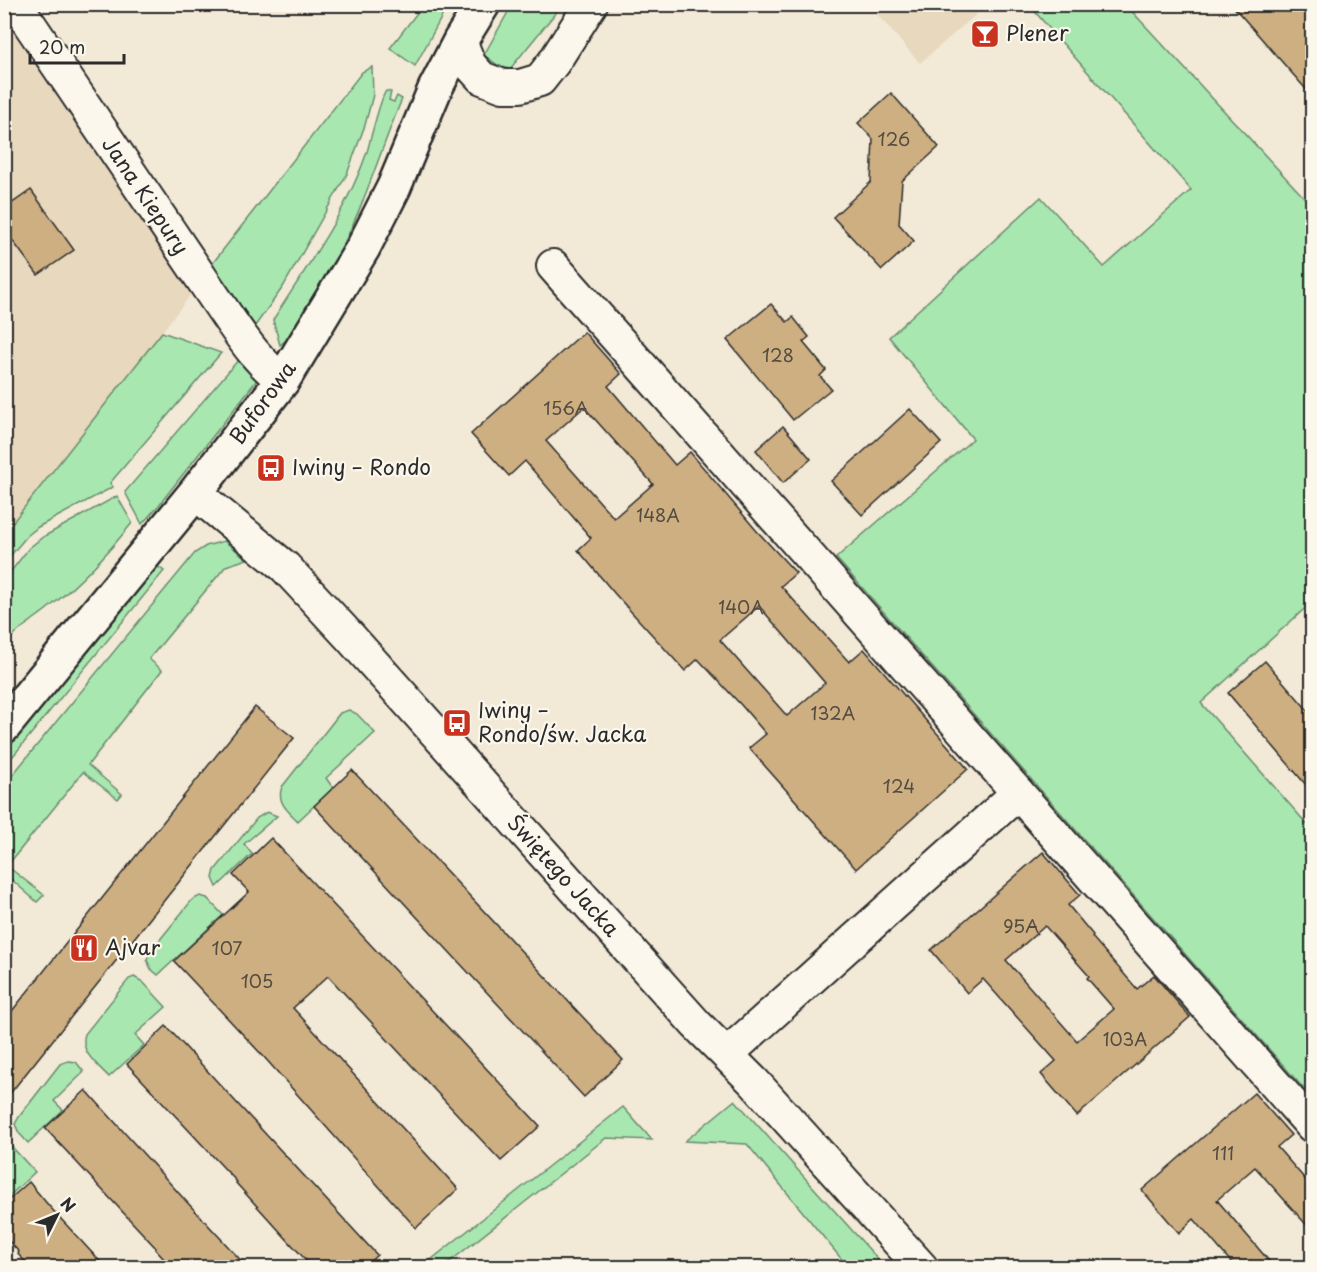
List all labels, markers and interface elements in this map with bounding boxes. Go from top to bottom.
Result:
place label: Plener [1006,16,1069,48]
bar icon: Plener [969,18,1001,50]
scale bar [30,27,124,65]
text: 20 m [39,33,85,60]
house number: 126 [878,125,910,152]
street label: Jana Kiepury [95,129,198,260]
house number: 128 [762,341,794,368]
street label: Buforowa [220,354,303,450]
house number: 156A [543,394,589,421]
place label: Iwiny – Rondo [292,450,431,482]
bus stop icon: Iwiny – Rondo [255,452,287,484]
house number: 148A [636,501,680,528]
house number: 140A [718,593,764,620]
place label: Iwiny – Rondo/św. Jacka [478,693,646,749]
house number: 132A [811,699,855,726]
bus stop icon: Iwiny – Rondo/św. Jacka [441,707,473,739]
house number: 124 [883,772,915,799]
street label: Świętego Jacka [501,806,628,943]
house number: 95A [1003,912,1039,939]
place label: Ajvar [105,930,161,962]
restaurant icon: Ajvar [68,932,100,964]
house number: 107 [212,934,242,961]
house number: 105 [241,967,273,994]
house number: 103A [1103,1025,1147,1052]
house number: 111 [1212,1139,1234,1166]
north arrow [27,1185,87,1245]
text: N [56,1191,82,1217]

